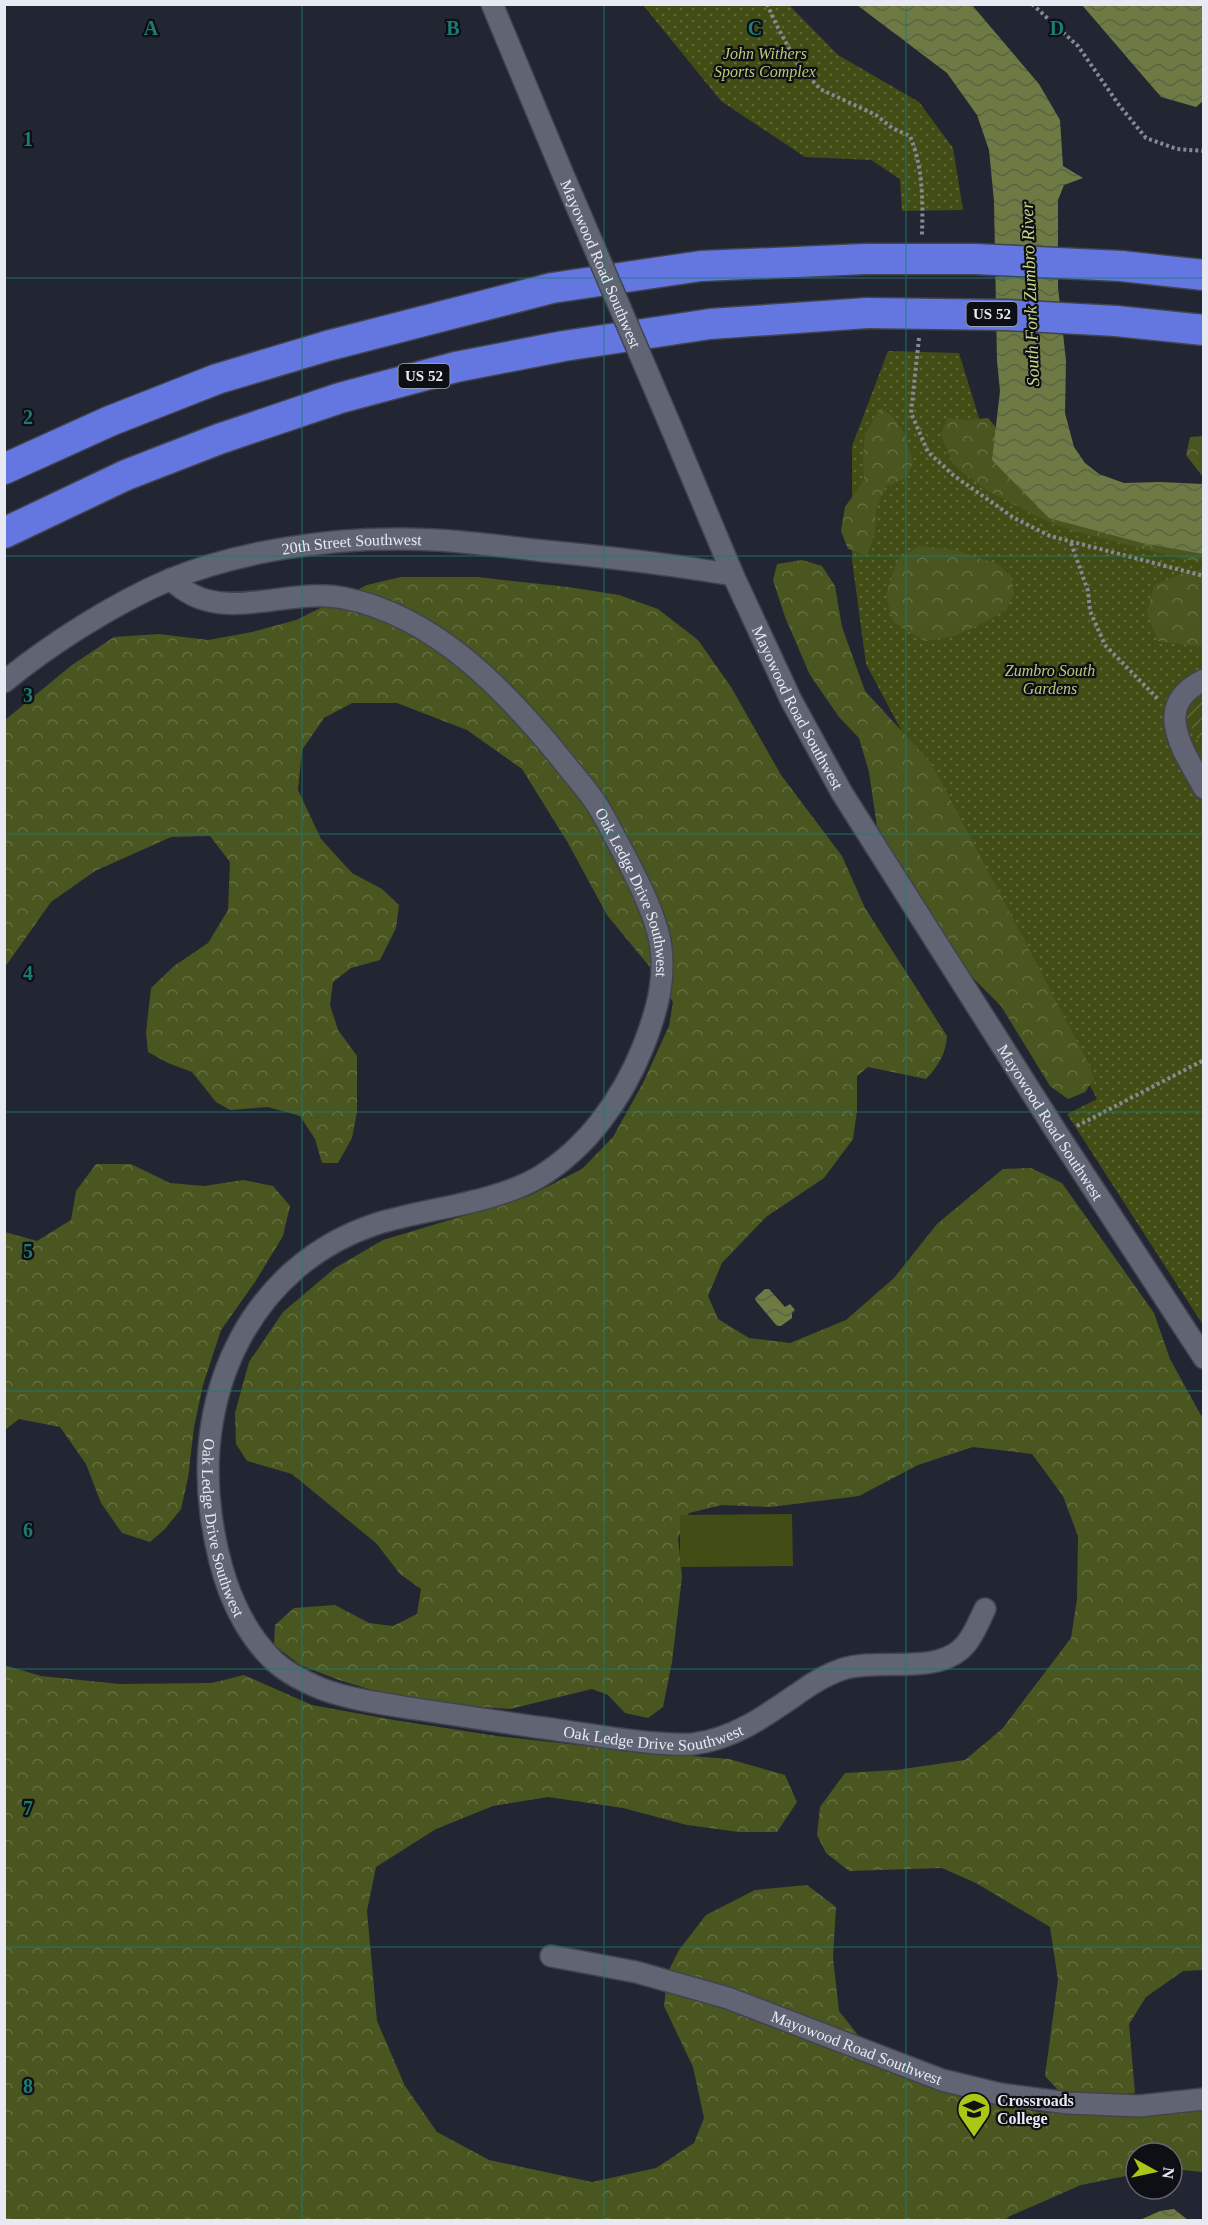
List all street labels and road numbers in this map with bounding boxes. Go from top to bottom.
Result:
street label: Mayowood Road Southwest [557,177,644,351]
road number: US 52 [966,302,1018,326]
road number: US 52 [398,364,450,388]
street label: 20th Street Southwest [280,531,422,558]
street label: Mayowood Road Southwest [749,623,847,793]
street label: Oak Ledge Drive Southwest [592,805,670,978]
street label: Mayowood Road Southwest [994,1041,1107,1204]
street label: Oak Ledge Drive Southwest [199,1438,248,1620]
street label: Oak Ledge Drive Southwest [562,1721,746,1753]
street label: Mayowood Road Southwest [769,2007,945,2088]

